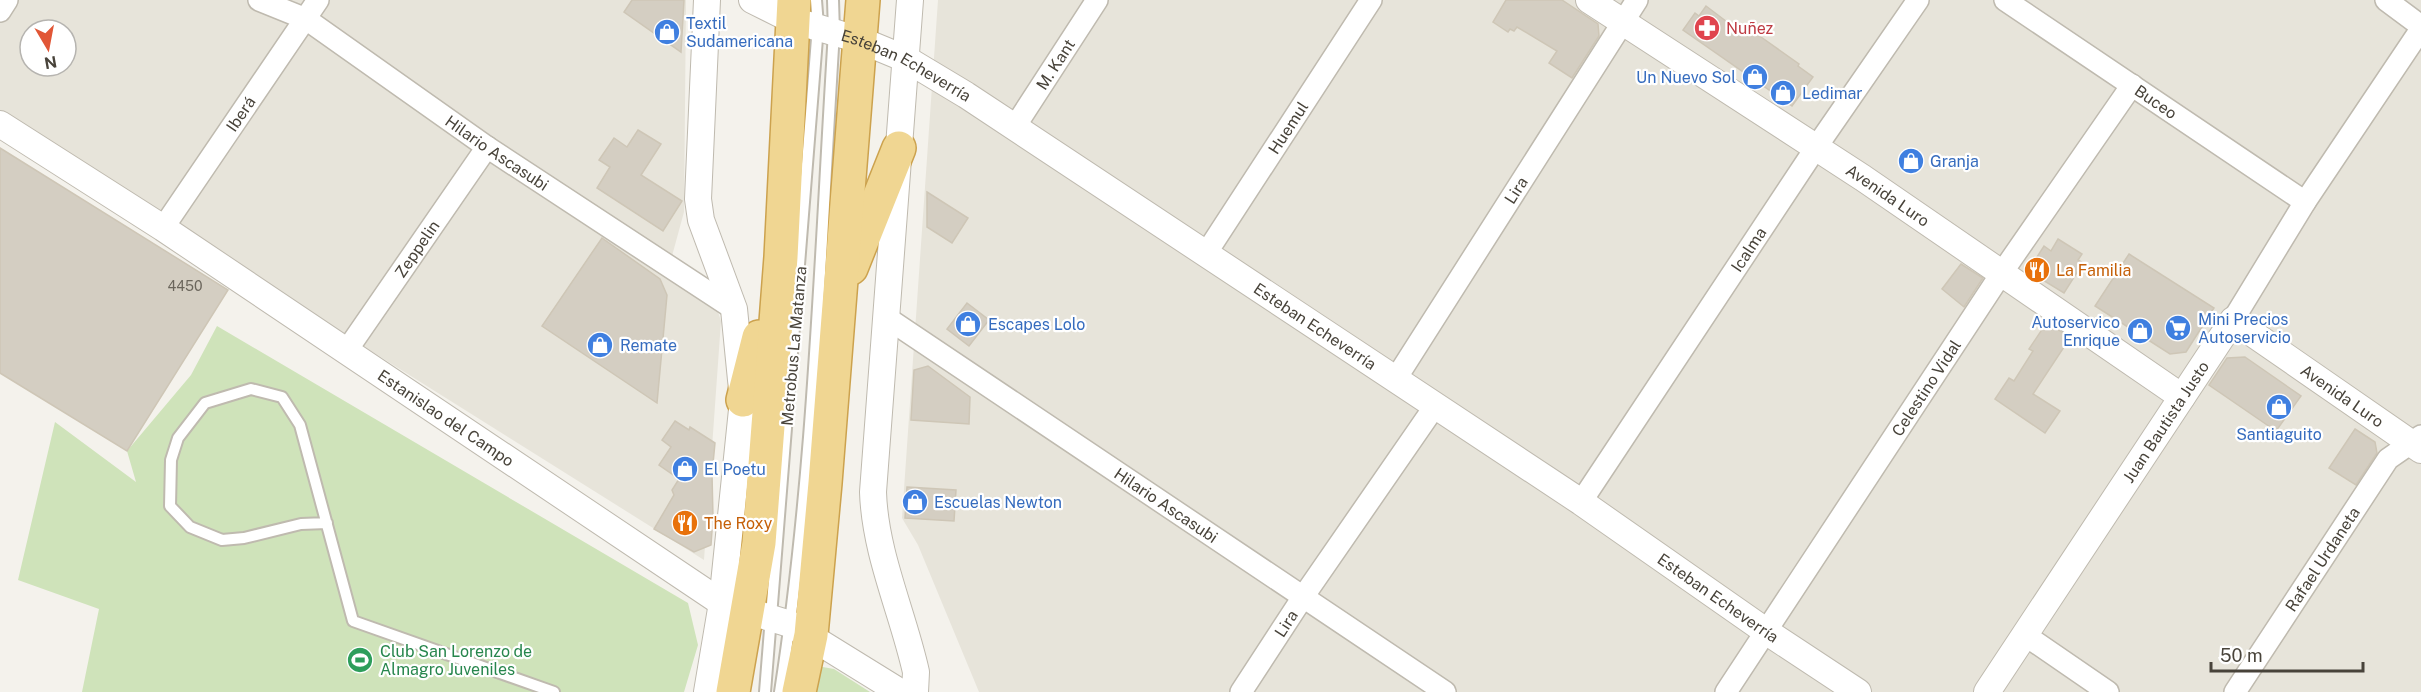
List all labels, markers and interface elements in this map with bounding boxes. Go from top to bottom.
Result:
pharmacy icon: Nuñez [1692,13,1722,43]
place label: Textil Sudamericana [686,14,793,51]
shop icon: Textil Sudamericana [652,17,682,47]
north arrow [18,18,78,78]
place label: Nuñez [1726,19,1774,38]
street label: Esteban Echeverría [839,25,974,105]
street label: M. Kant [1032,35,1079,93]
text: N [43,52,58,73]
shop icon: Un Nuevo Sol [1740,62,1770,92]
place label: Un Nuevo Sol [1636,68,1736,87]
shop icon: Ledimar [1768,78,1798,108]
street label: Buceo [2131,81,2181,123]
place label: Ledimar [1802,84,1863,103]
street label: Iberá [222,93,259,135]
street label: Huemul [1264,98,1312,157]
street label: Hilario Ascasubi [442,111,552,194]
shop icon: Granja [1896,146,1926,176]
place label: Granja [1930,152,1979,171]
street label: Avenida Luro [1843,160,1933,230]
street label: Lira [1500,173,1531,207]
street label: Zeppelin [390,216,443,281]
street label: Icalma [1727,224,1770,275]
restaurant icon: La Familia [2022,255,2052,285]
place label: La Familia [2056,261,2131,280]
street label: Metrobus La Matanza [778,265,810,427]
house number: 4450 [167,278,203,294]
street label: Esteban Echeverría [1250,279,1380,373]
shop icon: Escapes Lolo [953,309,983,339]
place label: Mini Precios Autoservicio [2198,310,2291,347]
place label: Autoservico Enrique [2031,313,2120,350]
supermarket icon: Mini Precios Autoservicio [2163,313,2193,343]
place label: Escapes Lolo [988,315,1085,334]
shop icon: Autoservico Enrique [2125,316,2155,346]
shop icon: Remate [585,330,615,360]
place label: Remate [620,336,677,355]
street label: Celestino Vidal [1887,336,1965,440]
street label: Juan Bautista Justo [2119,357,2213,486]
street label: Avenida Luro [2297,360,2388,431]
street label: Estanislao del Campo [374,365,518,470]
shop icon: Santiaguito [2264,392,2294,422]
place label: Santiaguito [2236,425,2322,444]
shop icon: El Poetu [670,454,700,484]
place label: El Poetu [704,460,766,479]
street label: Hilario Ascasubi [1111,464,1222,547]
shop icon: Escuelas Newton [900,487,930,517]
place label: Escuelas Newton [934,493,1062,512]
street label: Rafael Urdaneta [2281,503,2363,615]
restaurant icon: The Roxy [670,508,700,538]
place label: The Roxy [704,514,773,533]
street label: Esteban Echeverría [1654,549,1782,646]
street label: Lira [1270,606,1301,640]
scale bar [2211,635,2362,673]
place label: Club San Lorenzo de Almagro Juveniles [380,642,532,679]
sports icon: Club San Lorenzo de Almagro Juveniles [345,645,375,675]
text: 50 m [2220,645,2263,666]

